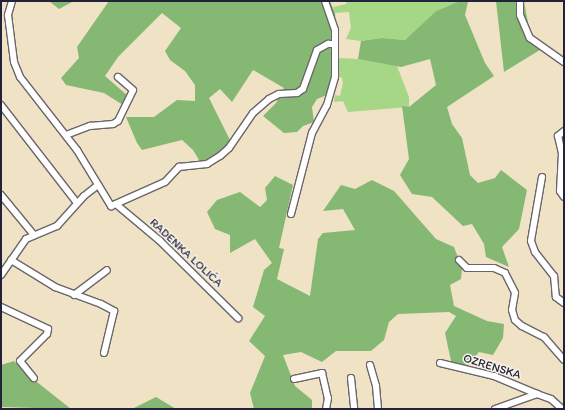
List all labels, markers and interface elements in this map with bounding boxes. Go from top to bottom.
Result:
street label: RADENKA LOLIĆA [147,215,225,291]
street label: OZRENSKA [461,351,523,383]

